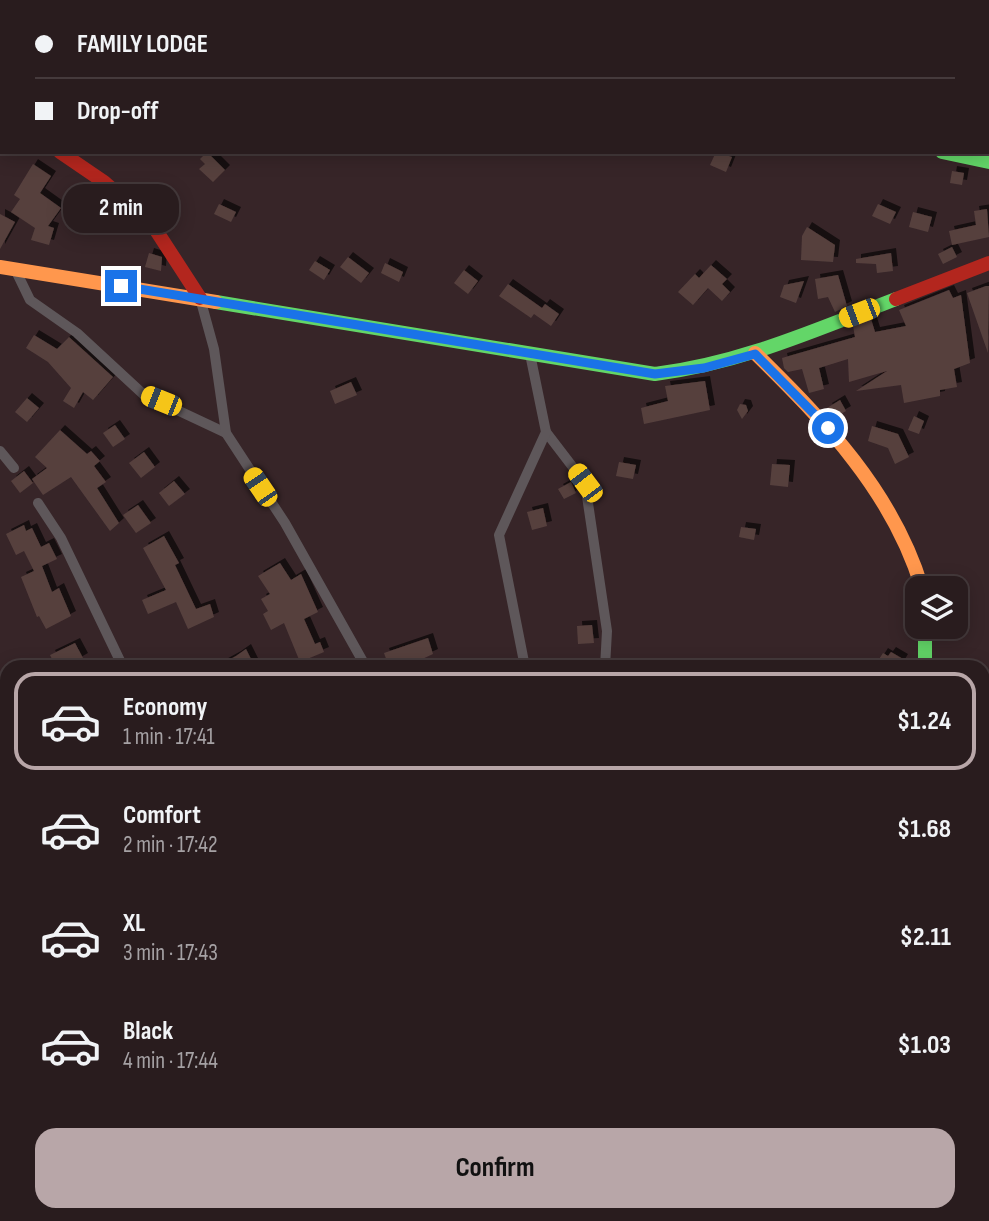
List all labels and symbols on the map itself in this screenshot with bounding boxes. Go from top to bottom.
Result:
callout: 2 min [63,184,179,233]
route end [105,270,137,302]
car [836,296,883,330]
car [138,383,185,419]
route start [812,412,844,444]
car [564,460,607,506]
car [240,464,281,510]

